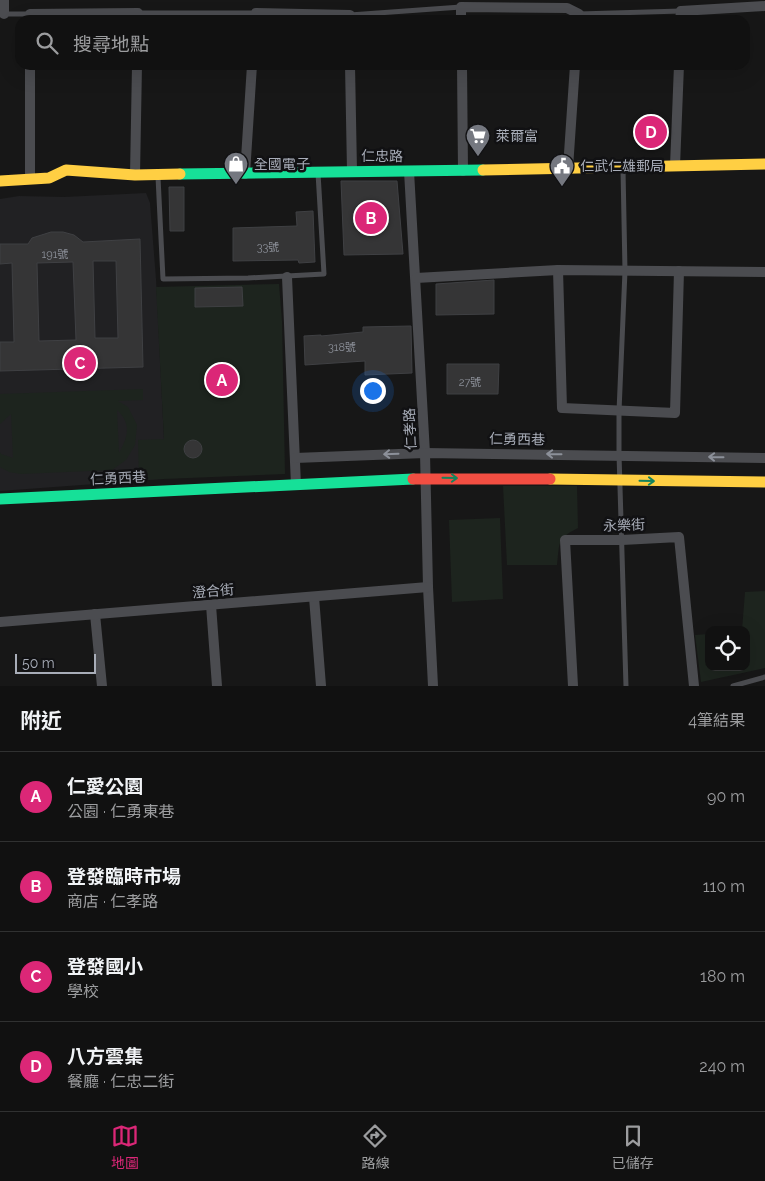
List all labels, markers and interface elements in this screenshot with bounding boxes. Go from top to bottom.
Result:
search box [15,15,750,70]
icon: search [33,29,61,57]
text: 搜尋地點 [73,33,149,55]
pin: D [635,113,667,151]
supermarket icon: 萊爾富 [465,123,491,157]
place label: 萊爾富 [496,128,538,144]
street label: 仁忠路 [361,148,403,164]
shop icon: 全國電子 [223,151,249,185]
public building icon: 仁武仁雄郵局 [549,153,575,187]
place label: 全國電子 [254,156,310,172]
place label: 仁武仁雄郵局 [580,158,664,174]
pin: B [355,199,387,237]
house number: 33號 [257,241,279,254]
house number: 191號 [42,248,68,261]
house number: 318號 [328,341,356,354]
pin: C [64,344,96,382]
pin: A [206,361,238,399]
house number: 27號 [459,376,481,389]
your location [360,378,386,404]
street label: 仁孝路 [401,408,419,450]
street label: 仁勇西巷 [489,431,545,447]
one-way arrow [546,449,562,459]
one-way arrow [384,450,400,459]
one-way arrow [709,452,725,461]
street label: 仁勇西巷 [90,469,146,487]
one-way arrow [442,473,458,483]
one-way arrow [639,476,655,486]
street label: 永樂街 [603,516,645,534]
street label: 澄合街 [191,581,235,601]
map controls [705,626,750,671]
button: locate [705,626,750,671]
scale bar [15,651,96,674]
text: 50 m [22,655,55,671]
text: 附近 [20,708,62,733]
text: 4筆結果 [688,711,745,730]
text: 仁愛公園 [67,775,143,797]
text: A [31,787,41,806]
text: 90 m [707,787,745,806]
text: 公園 · 仁勇東巷 [67,802,174,821]
text: 登發臨時市場 [67,865,181,887]
text: B [31,877,41,896]
text: 110 m [703,877,745,896]
text: 商店 · 仁孝路 [67,892,158,911]
text: 登發國小 [67,955,143,977]
text: C [31,967,41,986]
text: 180 m [700,967,745,986]
text: 學校 [67,982,99,1001]
text: 八方雲集 [67,1045,143,1067]
text: D [30,1057,42,1076]
text: 240 m [699,1057,745,1076]
text: 餐廳 · 仁忠二街 [67,1072,174,1091]
tab: 地圖 [111,1122,139,1172]
tab: 路線 [361,1122,389,1172]
tab: 已儲存 [612,1122,654,1172]

